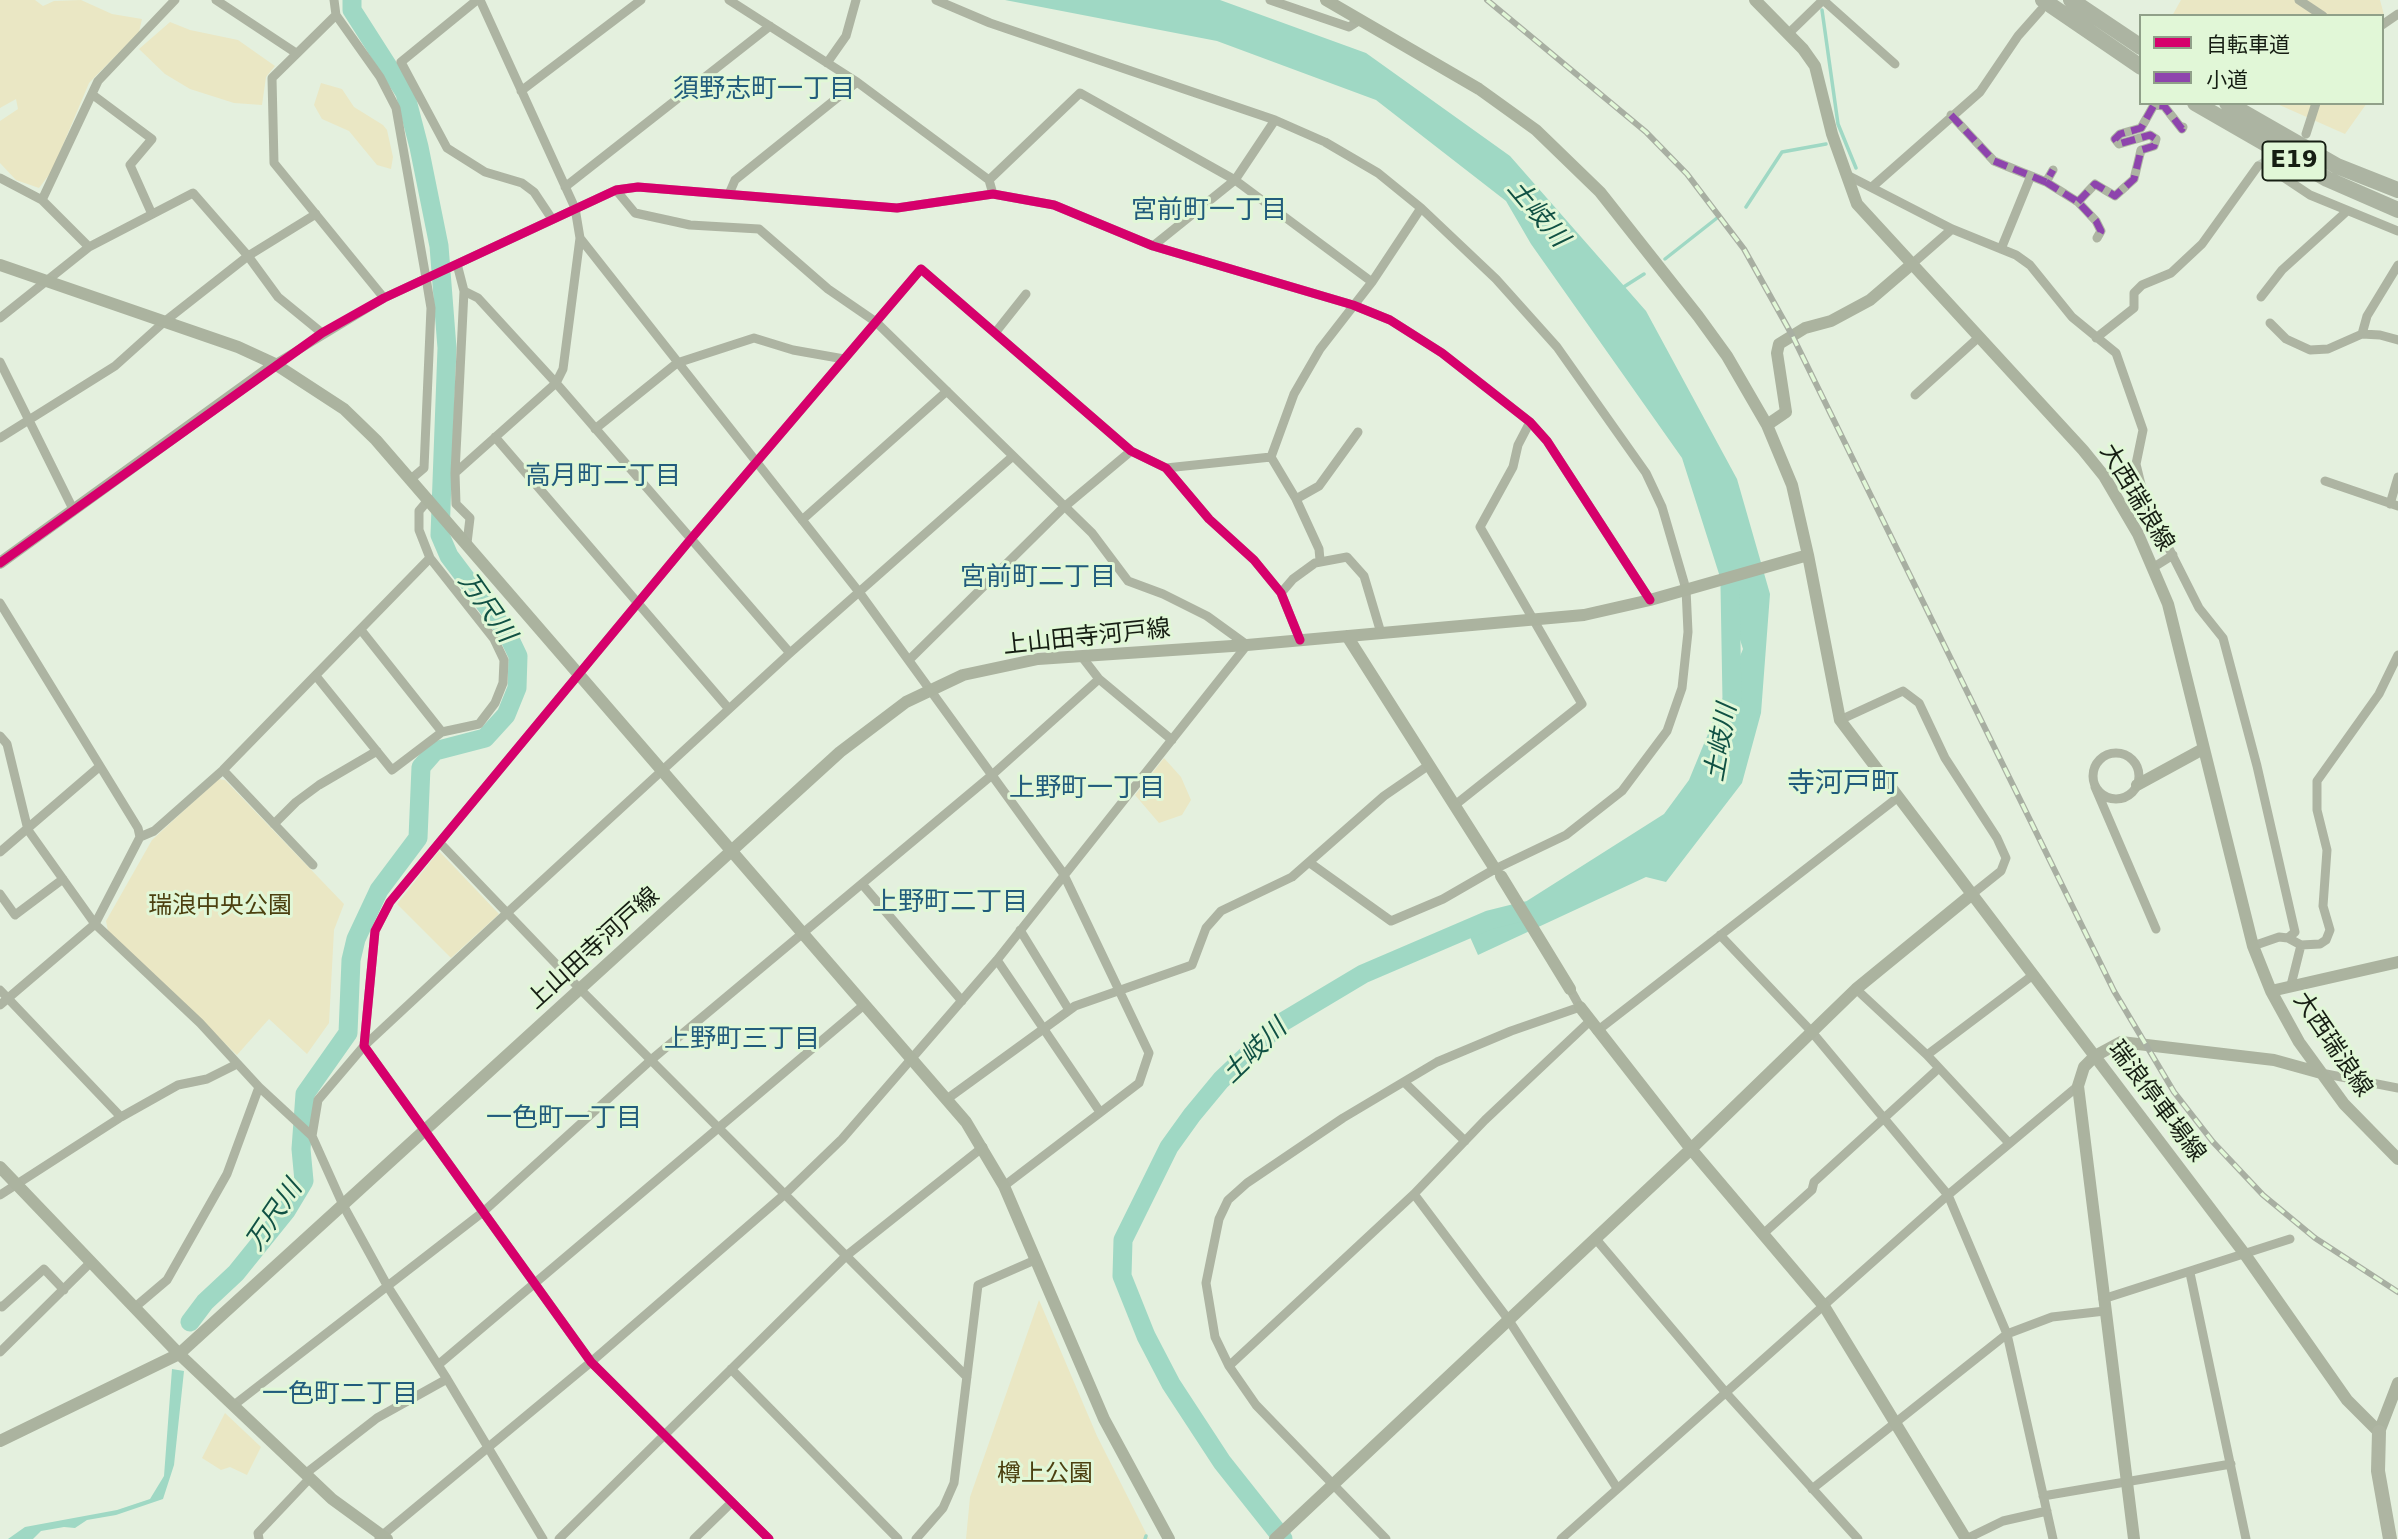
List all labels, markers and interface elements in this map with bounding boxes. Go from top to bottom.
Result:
legend [2139,14,2384,105]
text: 自転車道 [2206,33,2290,57]
text: 小道 [2206,68,2248,92]
district label: 須野志町一丁目 [673,74,855,106]
road number: E19 [2262,142,2326,180]
water label: 土岐川 [1500,174,1574,254]
district label: 宮前町一丁目 [1131,195,1287,227]
street label: 大西瑞浪線 [2093,439,2179,557]
district label: 高月町二丁目 [525,461,681,493]
district label: 宮前町二丁目 [960,562,1116,594]
water label: 万尺川 [451,567,521,649]
street label: 上山田寺河戸線 [1002,615,1172,661]
water label: 土岐川 [1700,702,1744,784]
district label: 寺河戸町 [1787,768,1899,802]
district label: 上野町一丁目 [1009,773,1165,805]
street label: 上山田寺河戸線 [522,882,666,1016]
district label: 上野町二丁目 [872,887,1028,919]
park label: 瑞浪中央公園 [148,893,292,921]
street label: 大西瑞浪線 [2287,987,2377,1103]
water label: 土岐川 [1216,1014,1294,1090]
district label: 上野町三丁目 [664,1024,820,1056]
street label: 瑞浪停車場線 [2101,1036,2211,1168]
district label: 一色町一丁目 [486,1103,642,1135]
water label: 万尺川 [240,1175,310,1257]
district label: 一色町二丁目 [262,1379,418,1411]
park label: 樽上公園 [997,1461,1093,1489]

